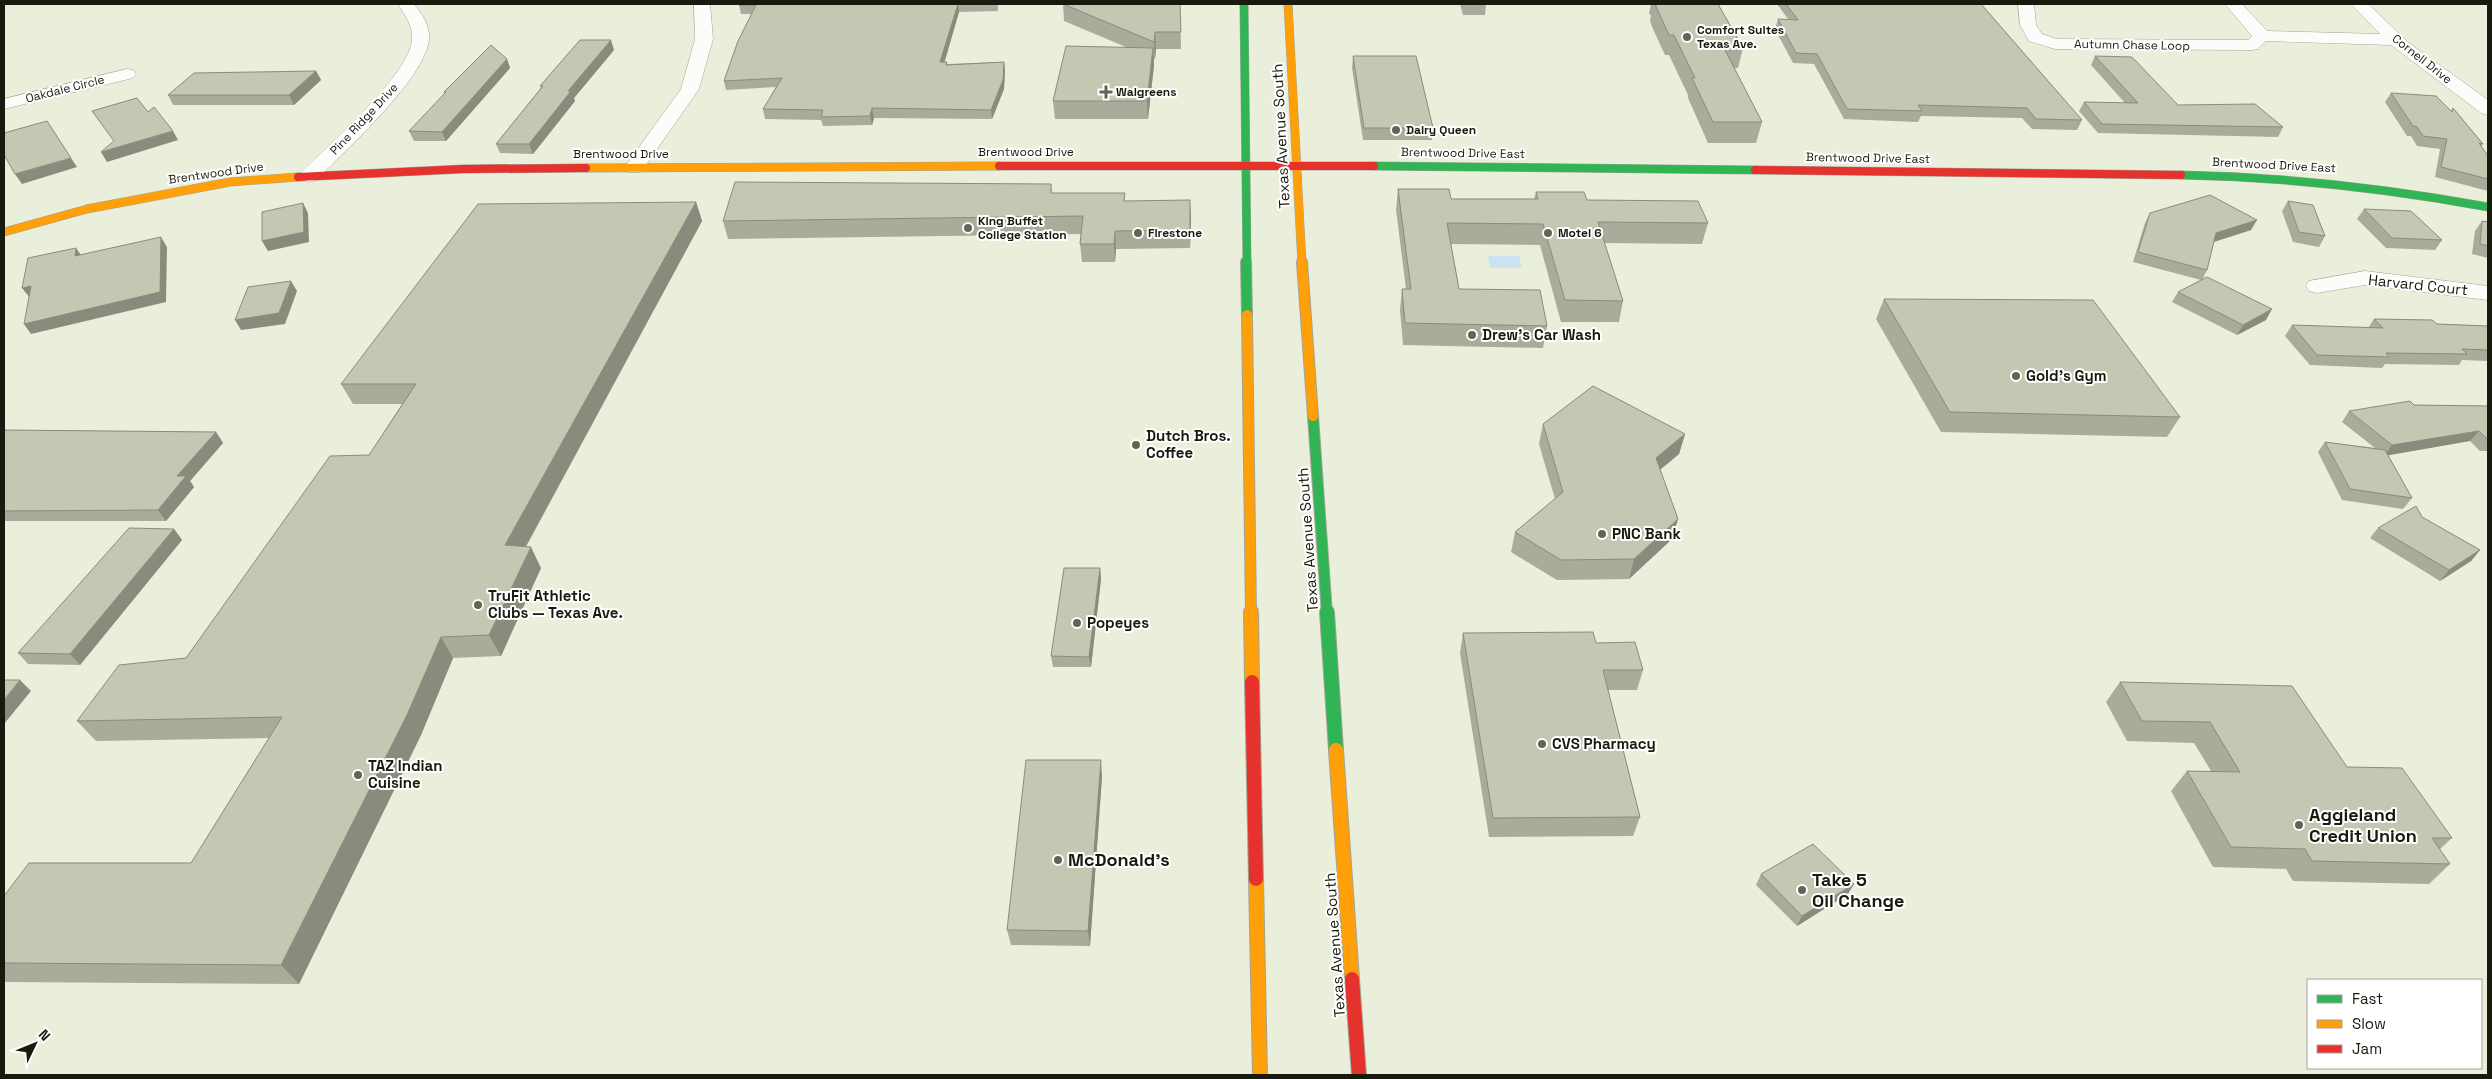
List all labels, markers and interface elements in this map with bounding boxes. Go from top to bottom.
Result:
place label: Comfort Suites Texas Ave. [1697,22,1784,52]
marker: Comfort Suites Texas Ave. [1681,31,1693,43]
street label: Cornell Drive [2389,31,2455,87]
street label: Autumn Chase Loop [2074,36,2190,54]
street label: Texas Avenue South [1267,63,1294,209]
street label: Oakdale Circle [24,71,106,107]
street label: Pine Ridge Drive [327,80,401,158]
place label: Walgreens [1116,84,1177,100]
marker: Walgreens [1100,86,1112,98]
place label: Dairy Queen [1406,122,1476,138]
marker: Dairy Queen [1390,124,1402,136]
street label: Brentwood Drive [978,144,1074,160]
street label: Brentwood Drive East [1401,144,1525,162]
street label: Brentwood Drive [573,146,669,162]
street label: Brentwood Drive East [1806,149,1930,167]
street label: Brentwood Drive East [2211,154,2337,176]
street label: Brentwood Drive [167,158,265,188]
place label: King Buffet College Station [978,213,1067,243]
marker: King Buffet College Station [962,222,974,234]
place label: Firestone [1148,225,1202,241]
place label: Motel 6 [1558,225,1602,241]
marker: Firestone [1132,227,1144,239]
marker: Motel 6 [1542,227,1554,239]
street label: Harvard Court [2367,270,2469,299]
place label: Drew's Car Wash [1482,325,1601,344]
marker: Drew's Car Wash [1466,329,1478,341]
place label: Gold's Gym [2026,366,2107,385]
marker: Gold's Gym [2010,370,2022,382]
place label: Dutch Bros. Coffee [1146,426,1231,462]
marker: Dutch Bros. Coffee [1130,439,1142,451]
street label: Texas Avenue South [1293,467,1322,613]
place label: PNC Bank [1612,524,1681,543]
marker: PNC Bank [1596,528,1608,540]
place label: TruFit Athletic Clubs — Texas Ave. [488,586,623,622]
marker: TruFit Athletic Clubs — Texas Ave. [472,599,484,611]
place label: Popeyes [1087,613,1149,632]
marker: Popeyes [1071,617,1083,629]
place label: CVS Pharmacy [1552,734,1656,753]
marker: CVS Pharmacy [1536,738,1548,750]
place label: TAZ Indian Cuisine [368,756,443,792]
marker: TAZ Indian Cuisine [352,769,364,781]
place label: Aggieland Credit Union [2309,803,2417,847]
marker: Aggieland Credit Union [2293,819,2305,831]
place label: McDonald's [1068,848,1170,871]
marker: McDonald's [1052,854,1064,866]
place label: Take 5 Oil Change [1812,868,1904,912]
street label: Texas Avenue South [1320,872,1349,1018]
marker: Take 5 Oil Change [1796,884,1808,896]
legend [2307,979,2482,1069]
text: Fast [2352,989,2383,1008]
text: Slow [2352,1014,2386,1033]
north arrow [10,1019,60,1069]
text: N [35,1026,54,1045]
text: Jam [2352,1039,2382,1058]

